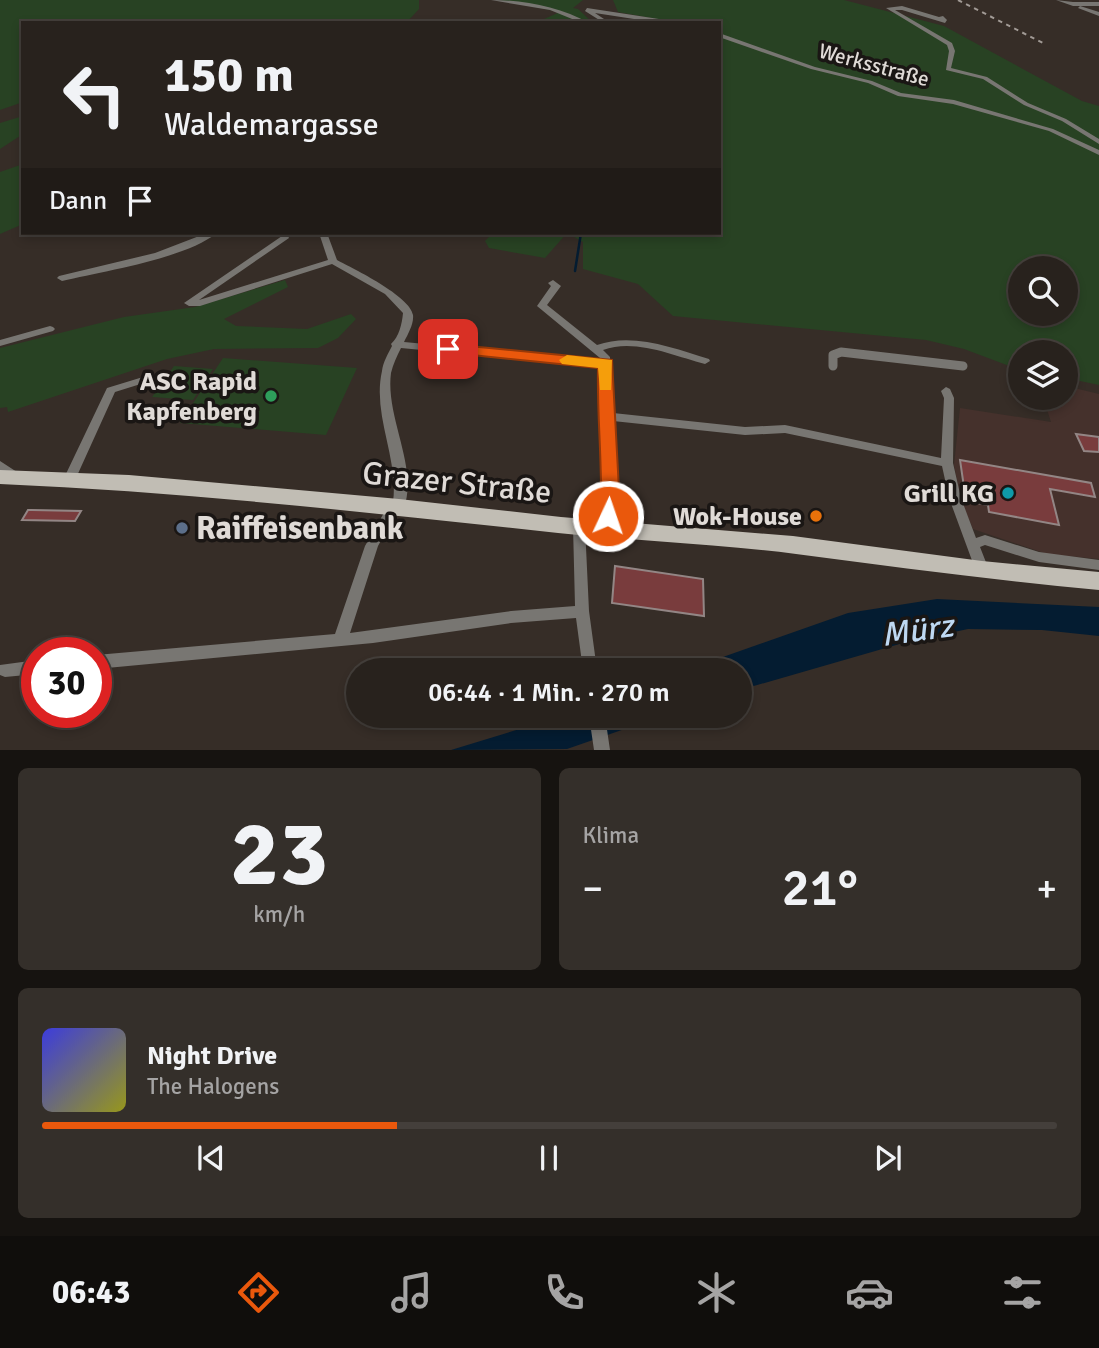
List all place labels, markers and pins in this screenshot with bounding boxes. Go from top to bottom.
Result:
pin [418,319,478,379]
place label: ASC Rapid Kapfenberg [126,366,257,428]
marker: ASC Rapid Kapfenberg [263,388,279,404]
place label: Grill KG [904,478,994,510]
marker: Grill KG [1000,485,1016,501]
place label: Wok-House [673,501,802,533]
marker: Wok-House [808,508,824,524]
place label: Raiffeisenbank [196,509,404,548]
marker: Raiffeisenbank [174,520,190,536]

